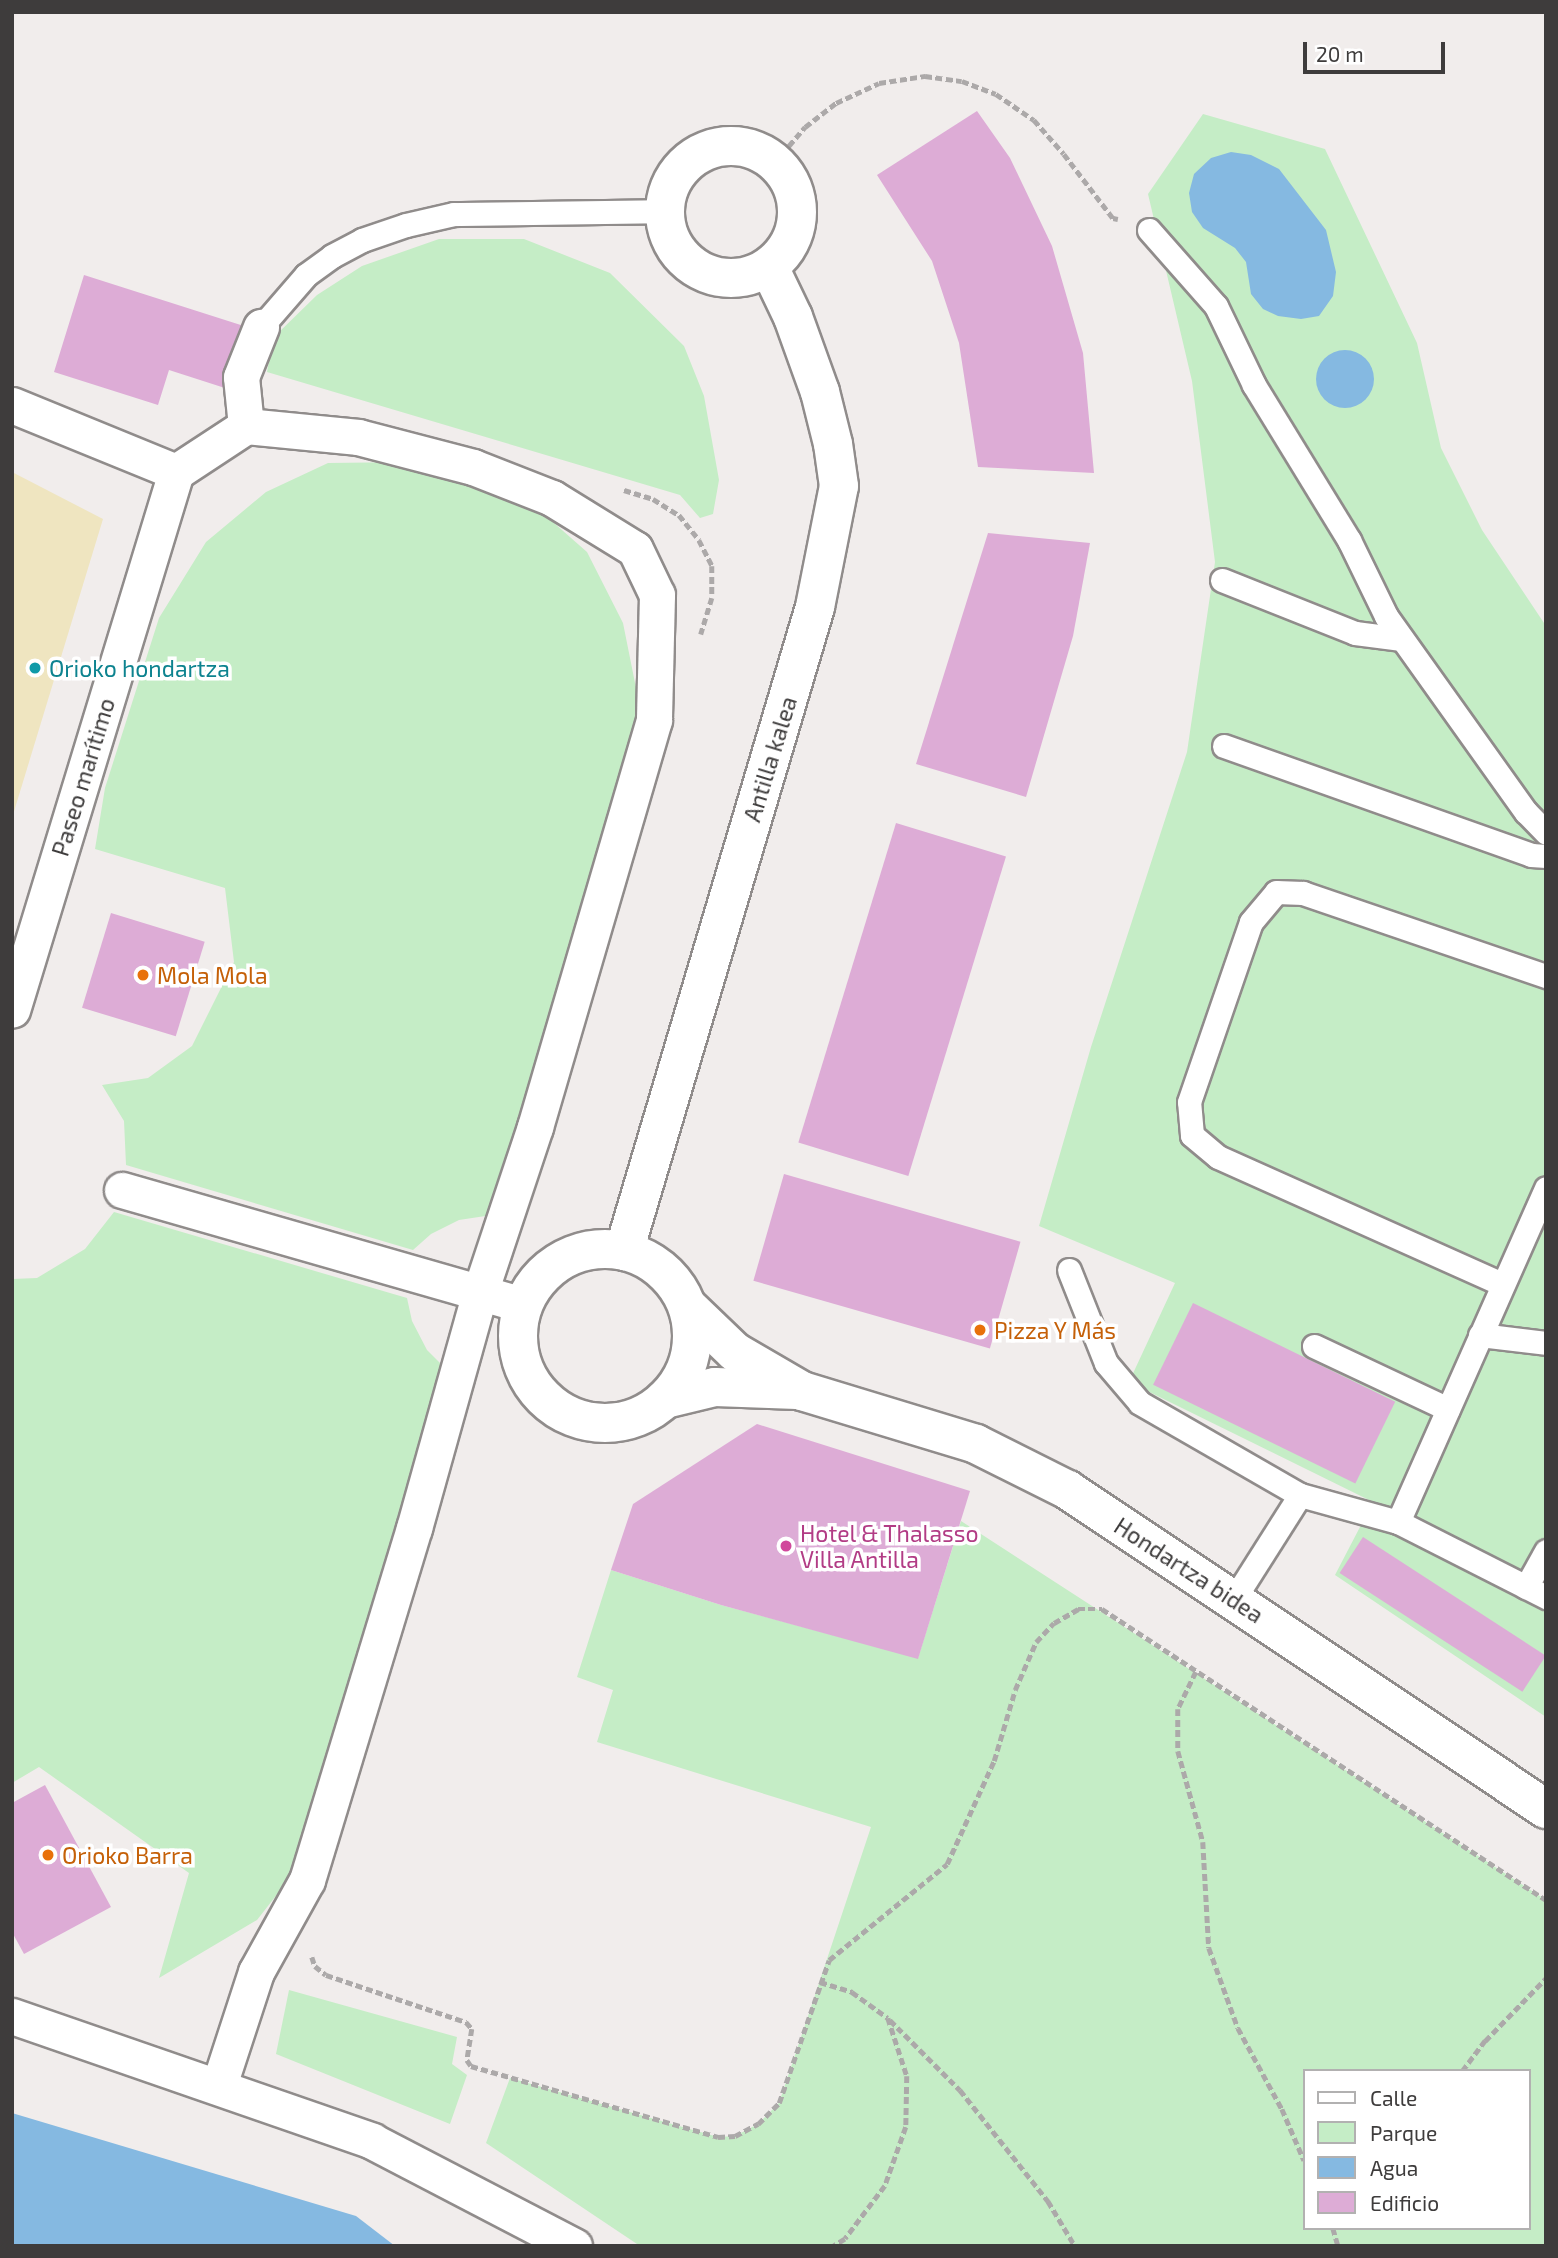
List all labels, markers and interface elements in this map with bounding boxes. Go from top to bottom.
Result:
scale bar [1306,28,1448,72]
text: 20 m [1316,41,1364,66]
place label: Orioko hondartza [49,654,230,682]
marker: Orioko hondartza [27,660,43,676]
street label: Antilla kalea [738,693,802,825]
street label: Paseo marítimo [46,695,120,859]
place label: Mola Mola [157,961,268,989]
marker: Mola Mola [135,967,151,983]
place label: Pizza Y Más [994,1316,1117,1344]
marker: Pizza Y Más [972,1322,988,1338]
street label: Hondartza bidea [1109,1512,1269,1628]
place label: Hotel & Thalasso Villa Antilla [800,1519,980,1573]
marker: Hotel & Thalasso Villa Antilla [778,1538,794,1554]
place label: Orioko Barra [62,1841,193,1869]
marker: Orioko Barra [40,1847,56,1863]
legend [1302,2069,1530,2230]
text: Calle [1370,2085,1417,2110]
text: Parque [1370,2120,1437,2145]
text: Agua [1370,2155,1418,2180]
text: Edificio [1370,2190,1439,2215]

